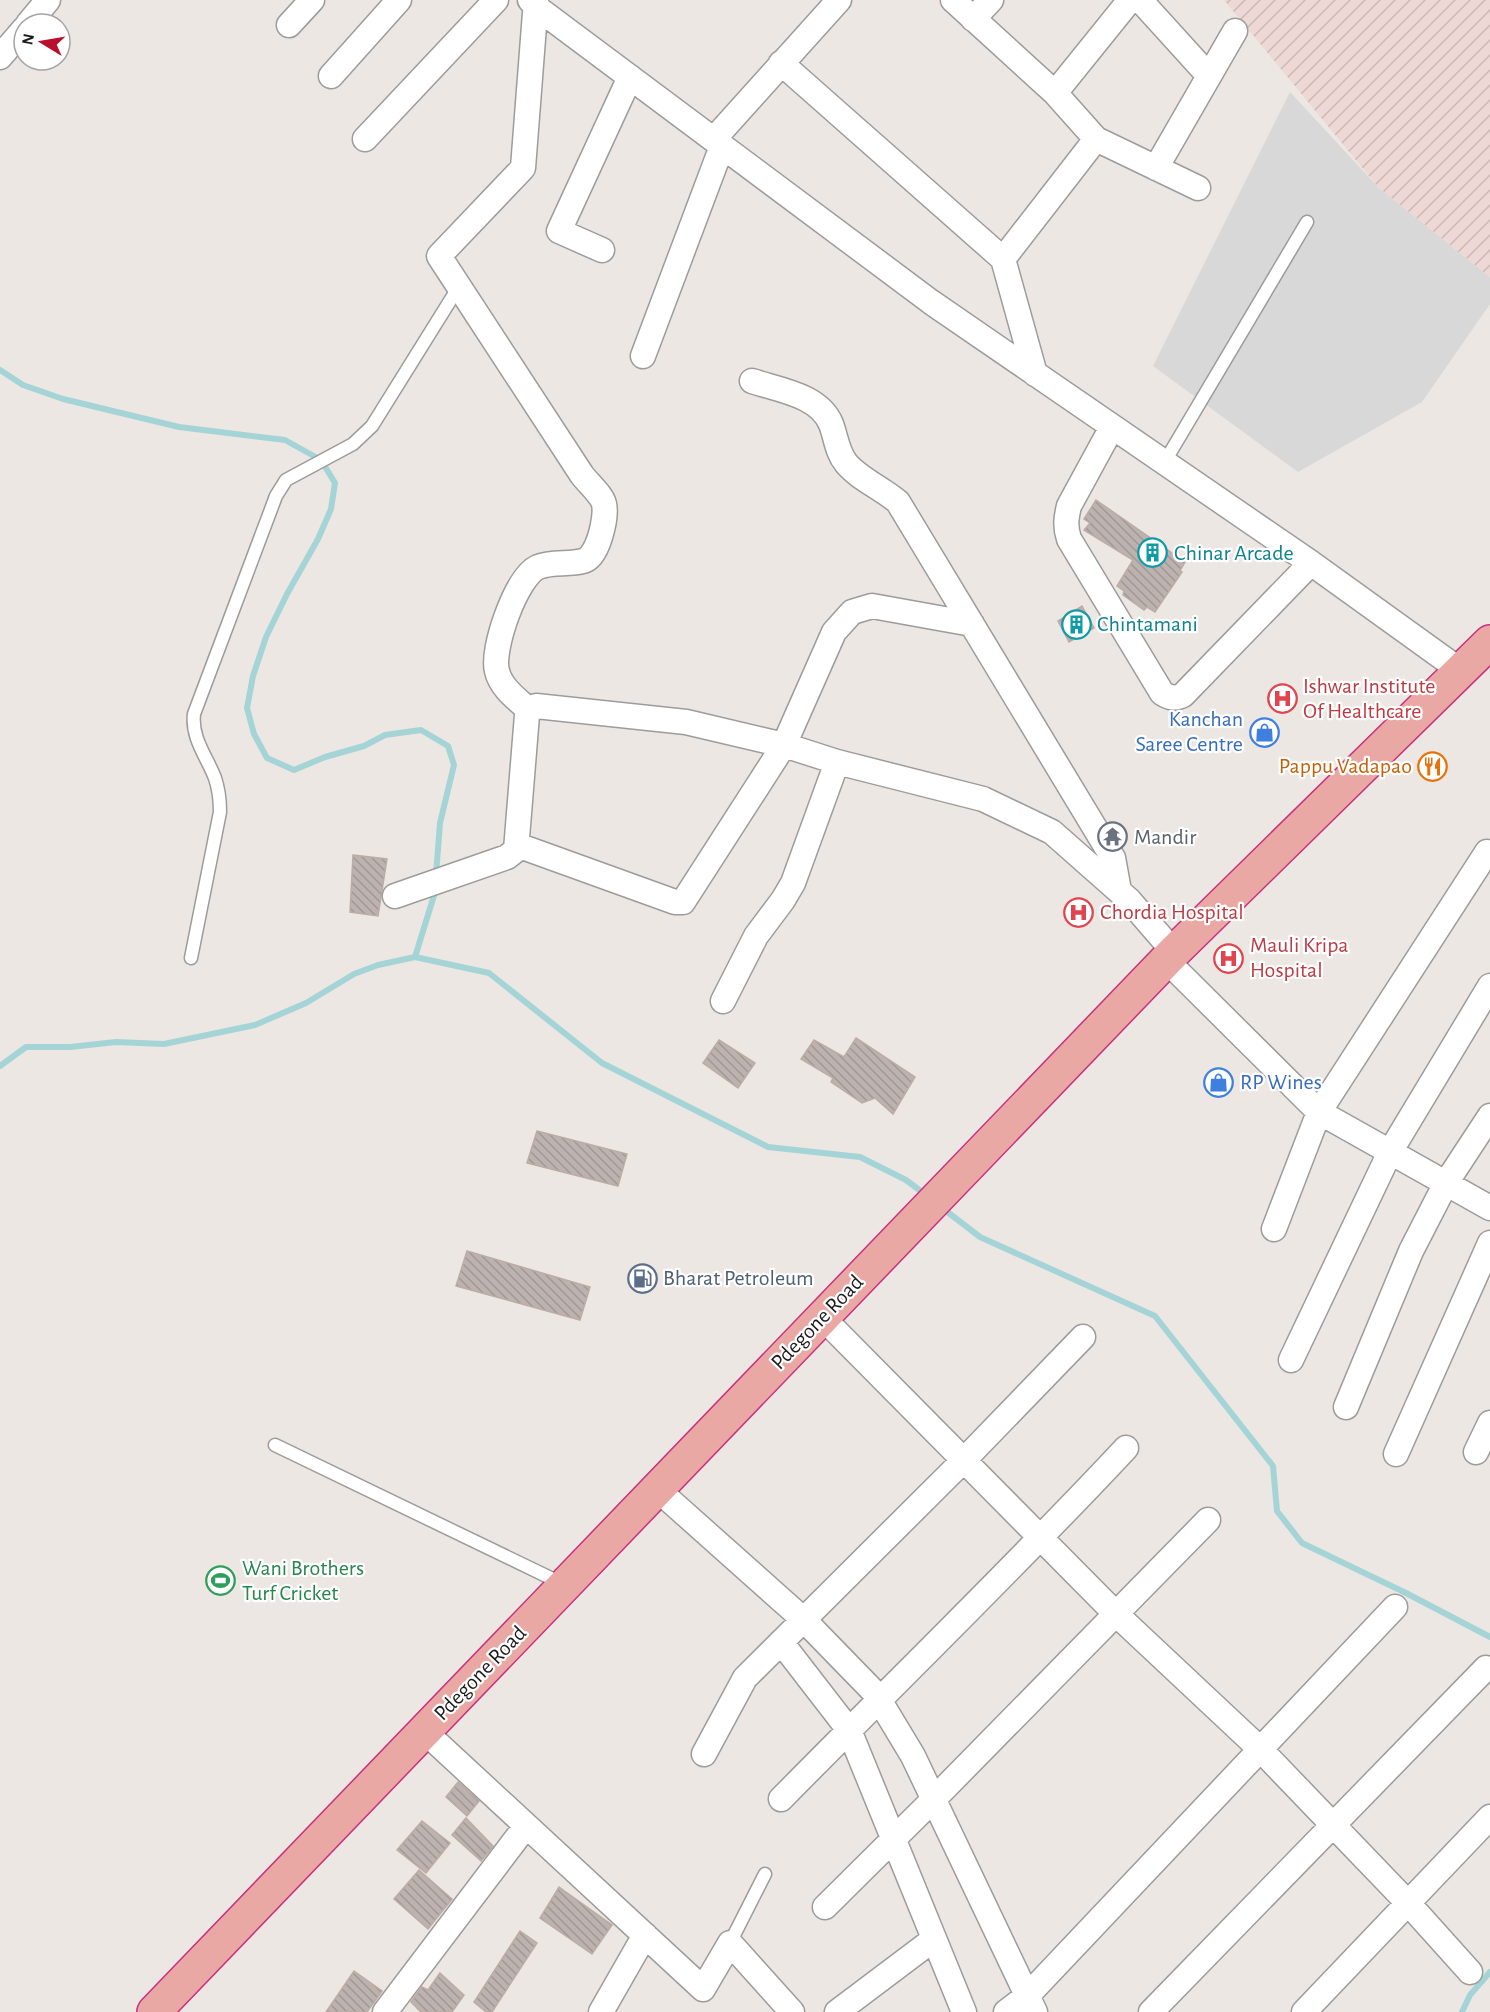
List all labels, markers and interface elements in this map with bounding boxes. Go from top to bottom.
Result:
north arrow [12,12,72,72]
text: N [19,32,37,46]
building icon: Chinar Arcade [1137,537,1169,569]
place label: Chinar Arcade [1174,542,1294,564]
building icon: Chintamani [1060,608,1092,640]
place label: Chintamani [1097,613,1198,635]
place label: Ishwar Institute Of Healthcare [1303,675,1435,722]
hospital icon: Ishwar Institute Of Healthcare [1266,683,1298,715]
place label: Kanchan Saree Centre [1135,708,1243,755]
shop icon: Kanchan Saree Centre [1248,716,1280,748]
restaurant icon: Pappu Vadapao [1417,750,1449,782]
place label: Pappu Vadapao [1279,755,1412,777]
temple icon: Mandir [1097,821,1129,853]
place label: Mandir [1134,826,1196,848]
hospital icon: Chordia Hospital [1063,896,1095,928]
place label: Chordia Hospital [1100,901,1244,923]
place label: Mauli Kripa Hospital [1250,934,1349,981]
hospital icon: Mauli Kripa Hospital [1213,942,1245,974]
shop icon: RP Wines [1203,1066,1235,1098]
place label: RP Wines [1240,1071,1322,1093]
fuel station icon: Bharat Petroleum [626,1262,658,1294]
place label: Bharat Petroleum [663,1267,814,1289]
street label: Pdegone Road [767,1270,867,1374]
place label: Wani Brothers Turf Cricket [242,1557,364,1604]
sports icon: Wani Brothers Turf Cricket [205,1565,237,1597]
street label: Pdegone Road [430,1621,530,1725]

